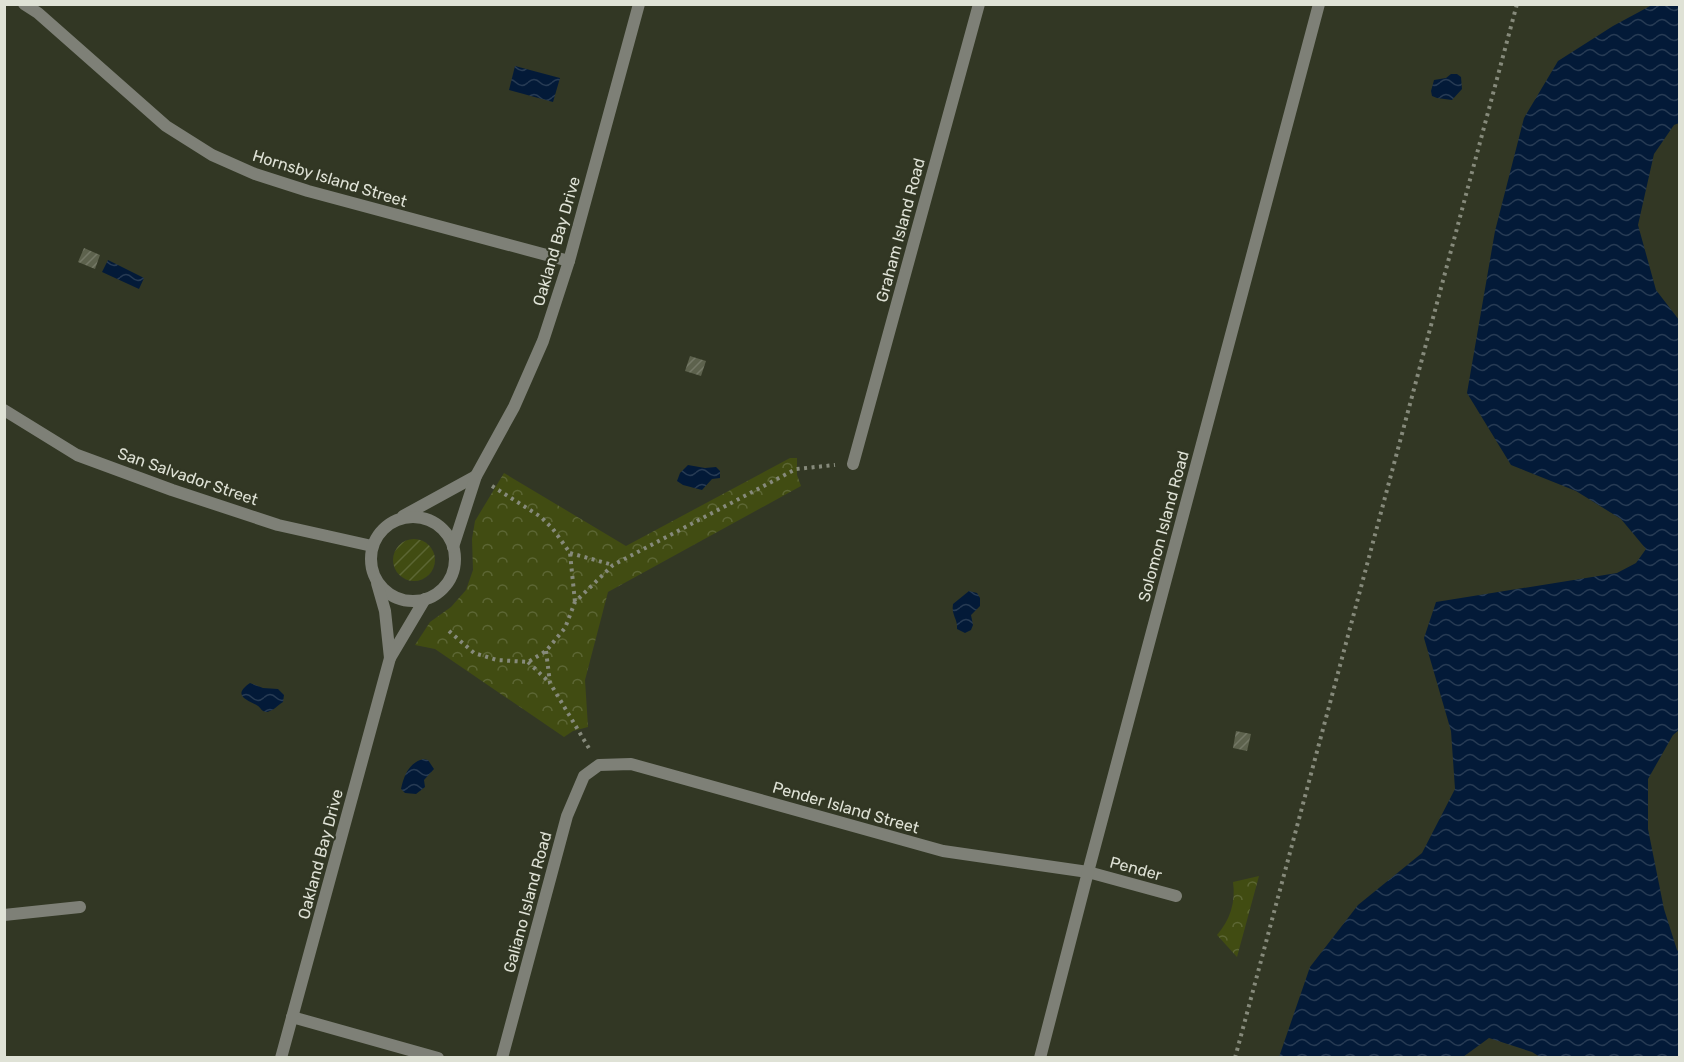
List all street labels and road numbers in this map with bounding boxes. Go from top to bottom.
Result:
street label: Hornsby Island Street [250,146,409,211]
street label: Graham Island Road [872,156,929,304]
street label: Oakland Bay Drive [529,174,584,308]
street label: San Salvador Street [115,444,260,509]
street label: Solomon Island Road [1134,449,1193,604]
street label: Pender Island Street [770,777,921,838]
street label: Oakland Bay Drive [294,787,347,921]
street label: Galiano Island Road [499,829,555,975]
street label: Pender [1108,852,1164,885]

